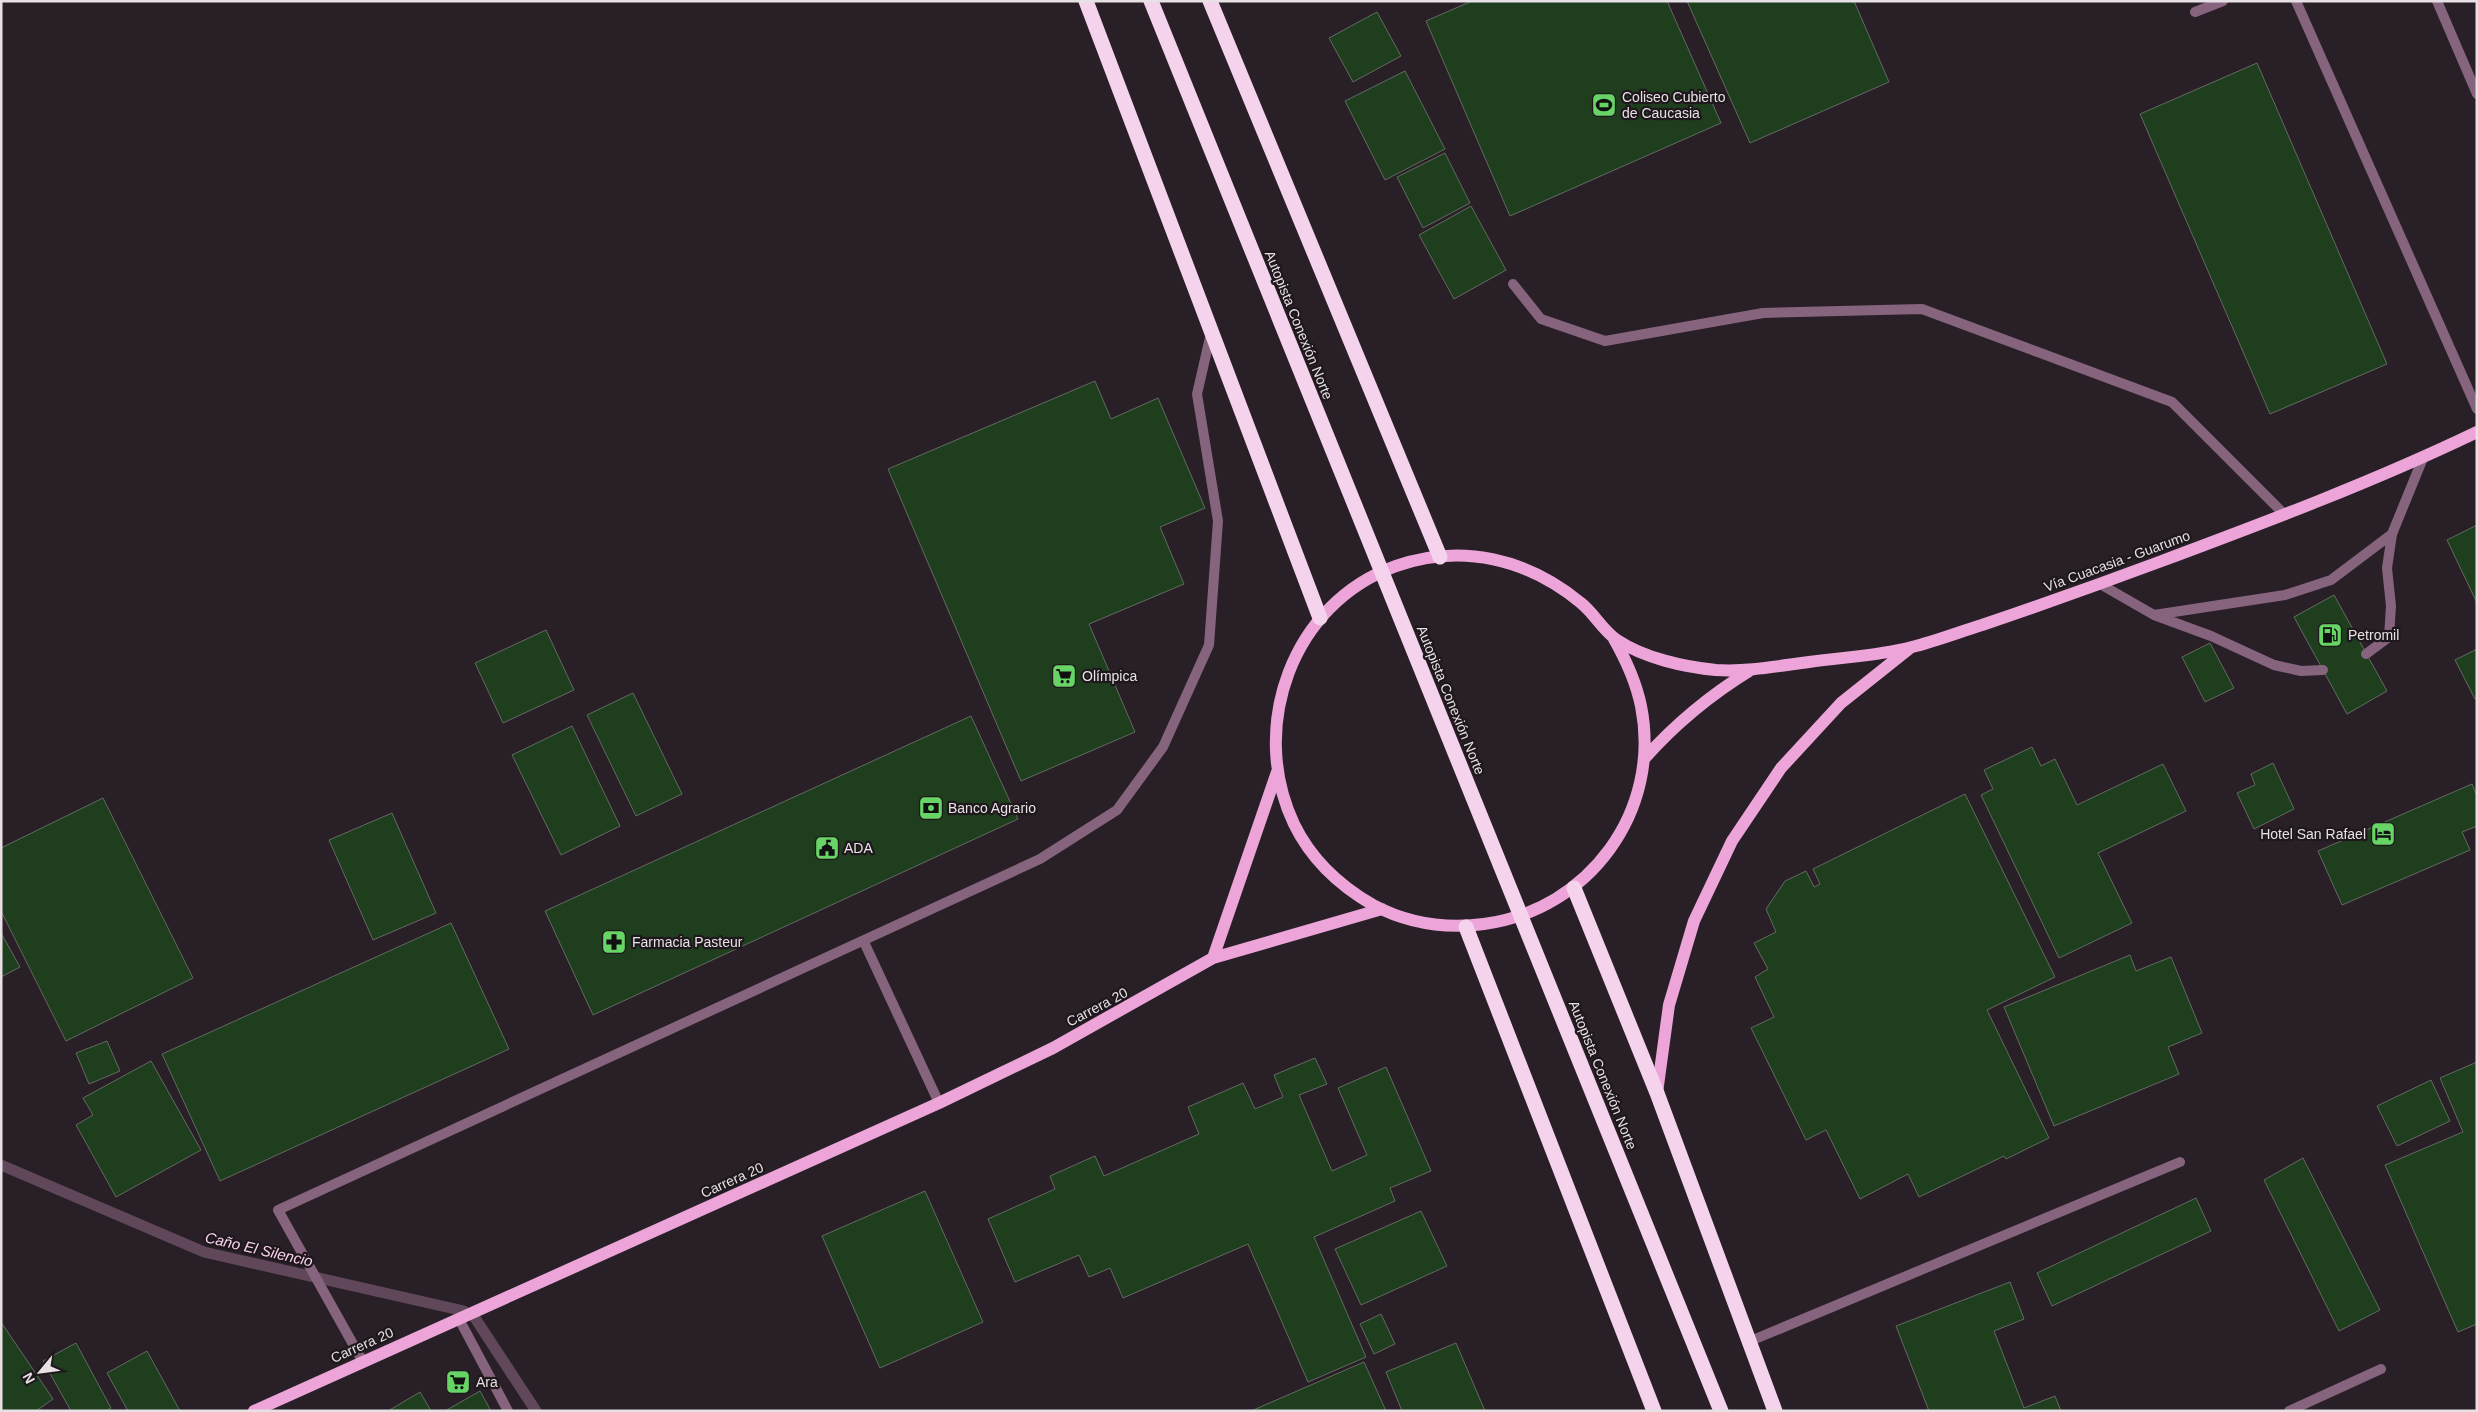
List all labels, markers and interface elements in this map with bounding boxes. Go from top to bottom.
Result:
place label: Coliseo Cubierto de Caucasia [1622,89,1726,121]
sports icon: Coliseo Cubierto de Caucasia [1591,92,1617,118]
street label: Autopista Conexión Norte [1262,248,1336,402]
street label: Vía Cuacasia - Guarumo [2042,527,2192,595]
fuel station icon: Petromil [2317,622,2343,648]
street label: Autopista Conexión Norte [1414,623,1488,777]
place label: Petromil [2348,627,2399,643]
supermarket icon: Olímpica [1051,663,1077,689]
place label: Olímpica [1082,668,1137,684]
bank icon: Banco Agrario [918,795,944,821]
place label: Banco Agrario [948,800,1036,816]
hotel icon: Hotel San Rafael [2370,821,2396,847]
place label: Hotel San Rafael [2260,826,2366,842]
public building icon: ADA [814,835,840,861]
place label: ADA [844,840,873,856]
pharmacy icon: Farmacia Pasteur [601,929,627,955]
place label: Farmacia Pasteur [632,934,743,950]
street label: Carrera 20 [1064,984,1130,1030]
street label: Autopista Conexión Norte [1566,998,1640,1152]
street label: Carrera 20 [698,1159,766,1201]
water label: Caño El Silencio [203,1228,315,1270]
street label: Carrera 20 [328,1324,396,1366]
north arrow [15,1347,65,1397]
supermarket icon: Ara [445,1369,471,1395]
text: N [19,1370,38,1387]
place label: Ara [476,1374,498,1390]

